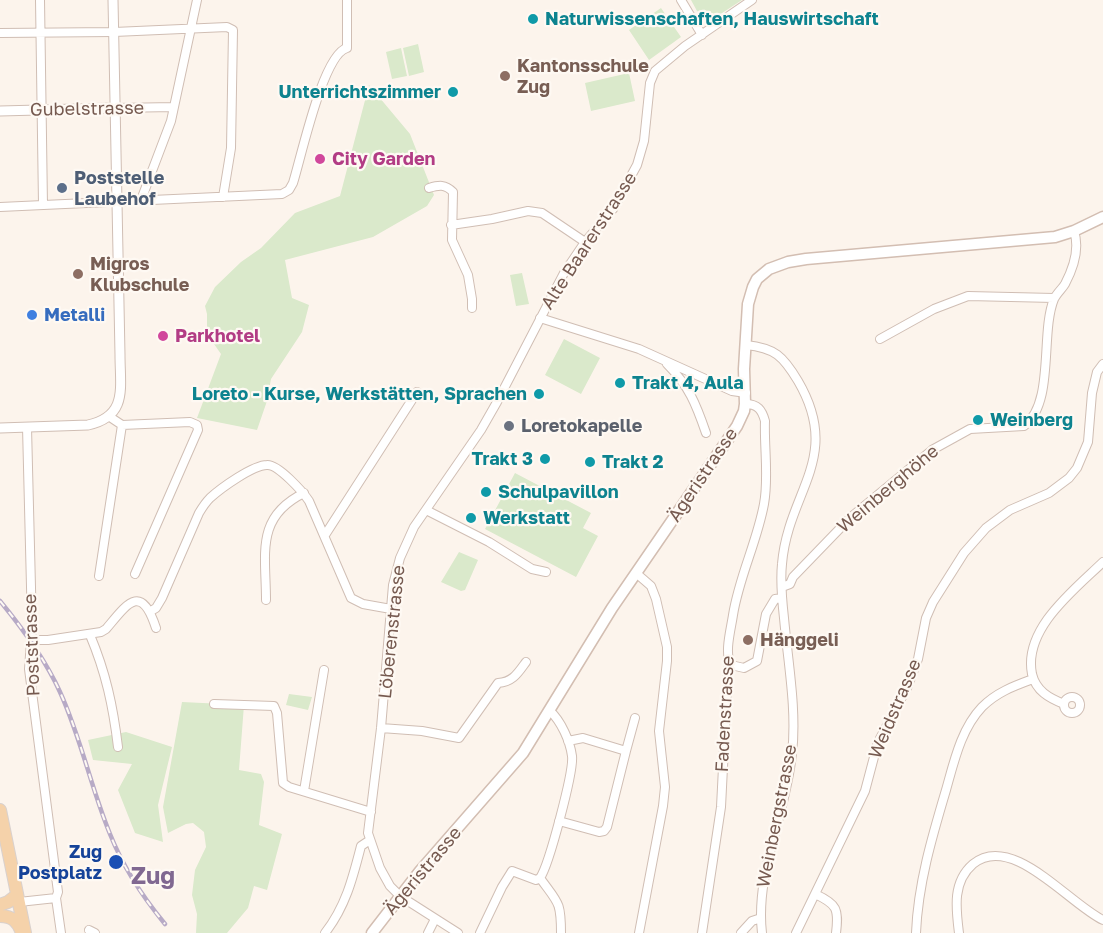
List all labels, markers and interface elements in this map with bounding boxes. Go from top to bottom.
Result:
place label: Naturwissenschaften, Hauswirtschaft [545,8,879,30]
marker: Naturwissenschaften, Hauswirtschaft [526,12,540,26]
place label: Kantonsschule Zug [517,55,649,98]
marker: Kantonsschule Zug [498,69,512,83]
place label: Unterrichtszimmer [278,81,441,103]
marker: Unterrichtszimmer [446,85,460,99]
street label: Gubelstrasse [30,97,144,121]
place label: City Garden [332,148,435,170]
marker: City Garden [313,152,327,166]
place label: Poststelle Laubehof [74,167,164,210]
street label: Alte Baarerstrasse [537,168,641,314]
marker: Poststelle Laubehof [55,181,69,195]
place label: Migros Klubschule [90,253,189,296]
marker: Migros Klubschule [71,267,85,281]
place label: Metalli [44,304,105,326]
marker: Metalli [25,308,39,322]
place label: Parkhotel [175,325,260,347]
marker: Parkhotel [156,329,170,343]
place label: Trakt 4, Aula [632,372,744,394]
marker: Trakt 4, Aula [613,376,627,390]
place label: Loreto - Kurse, Werkstätten, Sprachen [192,383,527,405]
marker: Loreto - Kurse, Werkstätten, Sprachen [532,387,546,401]
place label: Weinberg [990,409,1073,431]
marker: Weinberg [971,413,985,427]
place label: Loretokapelle [521,415,642,437]
marker: Loretokapelle [502,419,516,433]
street label: Ägeristrasse [664,424,742,526]
street label: Weinberghöhe [833,440,943,538]
place label: Trakt 3 [471,448,533,470]
place label: Trakt 2 [602,451,664,473]
marker: Trakt 3 [538,452,552,466]
marker: Trakt 2 [583,455,597,469]
place label: Schulpavillon [498,481,619,503]
marker: Schulpavillon [479,485,493,499]
place label: Werkstatt [483,507,570,529]
marker: Werkstatt [464,511,478,525]
street label: Löberenstrasse [374,564,410,700]
street label: Poststrasse [19,593,45,697]
place label: Hänggeli [760,629,839,651]
marker: Hänggeli [741,633,755,647]
street label: Fadenstrasse [711,655,739,773]
street label: Weidstrasse [864,656,926,762]
street label: Weinbergstrasse [753,742,801,890]
street label: Ägeristrasse [380,822,466,920]
place label: Zug Postplatz [18,841,102,884]
marker: Zug Postplatz [107,853,125,871]
district label: Zug [131,862,175,890]

